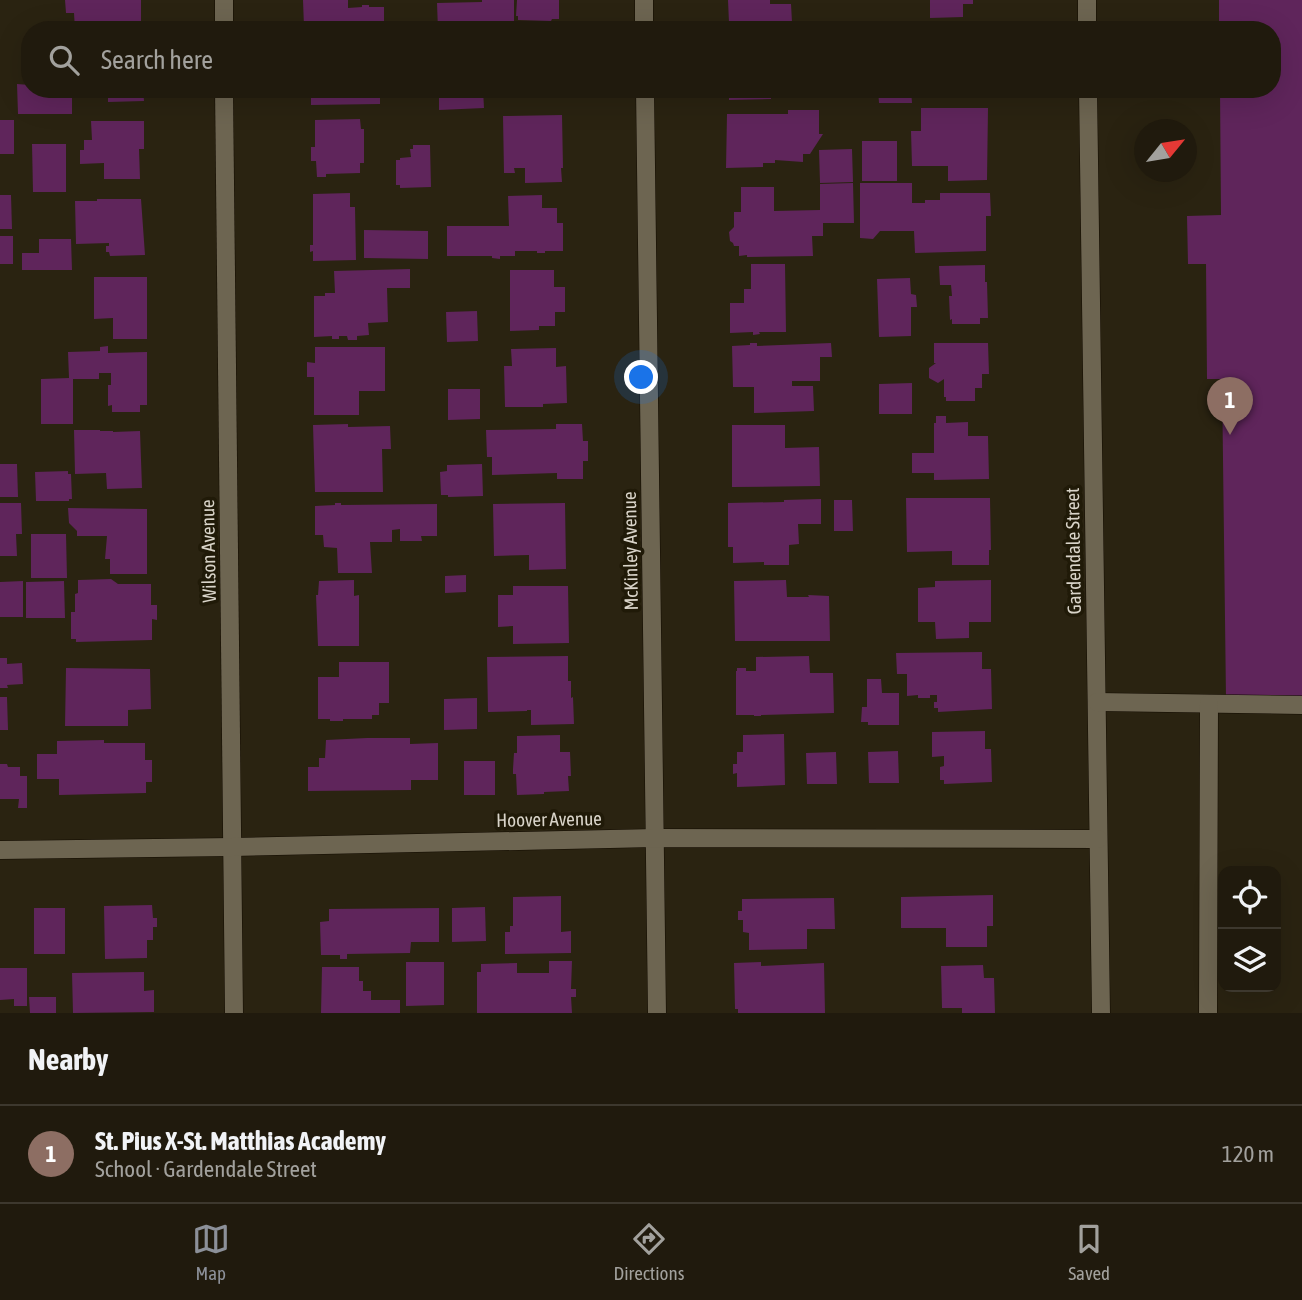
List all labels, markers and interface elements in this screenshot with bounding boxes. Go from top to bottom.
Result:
search box [21,21,1281,98]
icon: search [45,41,83,79]
text: Search here [101,45,213,75]
north arrow [1134,119,1197,182]
your location [624,360,658,394]
pin: 1 [1207,377,1253,435]
street label: Gardendale Street [1061,487,1085,615]
street label: McKinley Avenue [618,491,642,611]
street label: Wilson Avenue [196,499,220,603]
street label: Hoover Avenue [496,807,602,831]
map controls [1218,866,1281,992]
button: locate [1218,866,1281,929]
button: layers [1218,929,1281,992]
text: Nearby [28,1042,108,1076]
text: St. Pius X-St. Matthias Academy [95,1126,386,1156]
text: 1 [46,1141,56,1167]
text: 120 m [1222,1141,1274,1167]
text: School · Gardendale Street [95,1156,317,1182]
tab: Map [192,1220,230,1284]
tab: Directions [614,1220,684,1284]
tab: Saved [1068,1220,1110,1284]

